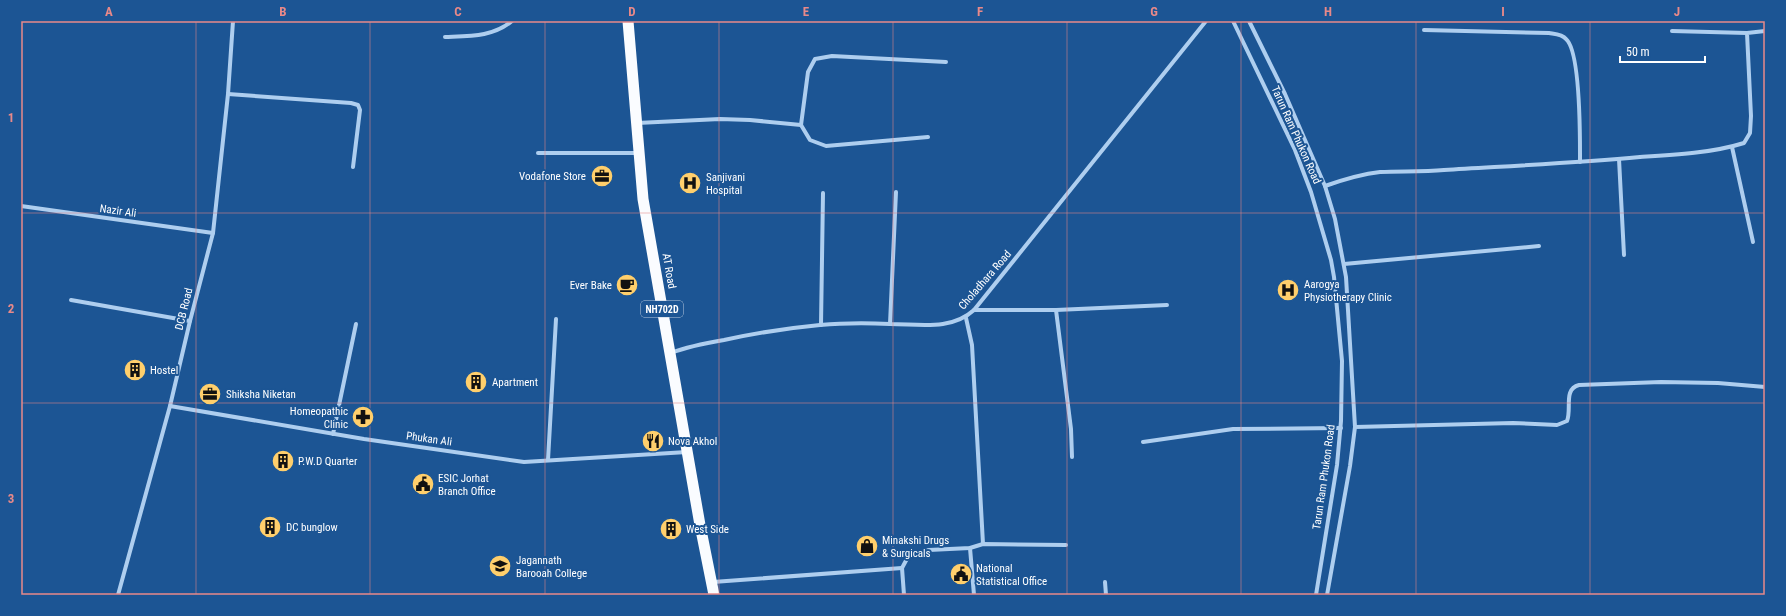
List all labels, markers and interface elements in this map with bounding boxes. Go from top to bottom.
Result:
text: A [105,4,113,19]
text: B [279,4,287,19]
text: C [454,4,462,19]
text: D [628,4,636,19]
text: E [803,4,810,19]
text: F [977,4,983,19]
text: G [1150,4,1158,19]
text: H [1324,4,1332,19]
text: I [1501,4,1505,19]
text: J [1674,4,1680,19]
scale bar [1620,38,1705,64]
text: 50 m [1626,45,1650,59]
street label: Tarun Ram Phukon Road [1269,84,1323,186]
text: 1 [8,110,14,125]
office icon: Vodafone Store [589,163,615,189]
place label: Vodafone Store [519,170,586,183]
hospital icon: Sanjivani Hospital [677,170,703,196]
place label: Sanjivani Hospital [706,171,745,197]
street label: Nazir Ali [99,202,137,220]
street label: Choladhara Road [956,248,1014,312]
street label: AT Road [659,252,679,290]
cafe icon: Ever Bake [614,272,640,298]
hospital icon: Aarogya Physiotherapy Clinic [1275,277,1301,303]
place label: Aarogya Physiotherapy Clinic [1304,278,1392,304]
place label: Ever Bake [570,279,612,292]
street label: DCB Road [172,286,196,332]
text: 2 [8,301,15,316]
road number: NH702D [641,301,683,317]
building icon: Hostel [122,357,148,383]
place label: Hostel [150,364,178,377]
building icon: Apartment [463,369,489,395]
place label: Apartment [492,376,538,389]
office icon: Shiksha Niketan [197,381,223,407]
place label: Shiksha Niketan [226,388,296,401]
pharmacy icon: Homeopathic Clinic [350,404,376,430]
place label: Homeopathic Clinic [290,405,348,431]
street label: Tarun Ram Phukon Road [1310,424,1338,530]
restaurant icon: Nova Akhol [640,428,666,454]
street label: Phukan Ali [405,429,453,449]
place label: Nova Akhol [668,435,717,448]
building icon: P.W.D Quarter [270,448,296,474]
place label: P.W.D Quarter [298,455,358,468]
public building icon: ESIC Jorhat Branch Office [410,471,436,497]
place label: ESIC Jorhat Branch Office [438,472,496,498]
text: 3 [8,491,14,506]
building icon: DC bunglow [257,514,283,540]
building icon: West Side [658,516,684,542]
place label: DC bunglow [286,521,338,534]
place label: West Side [686,523,729,536]
shop icon: Minakshi Drugs & Surgicals [854,533,880,559]
place label: Minakshi Drugs & Surgicals [882,534,949,560]
school or university icon: Jagannath Barooah College [487,553,513,579]
place label: Jagannath Barooah College [516,554,587,580]
public building icon: National Statistical Office [948,561,974,587]
place label: National Statistical Office [976,562,1047,588]

